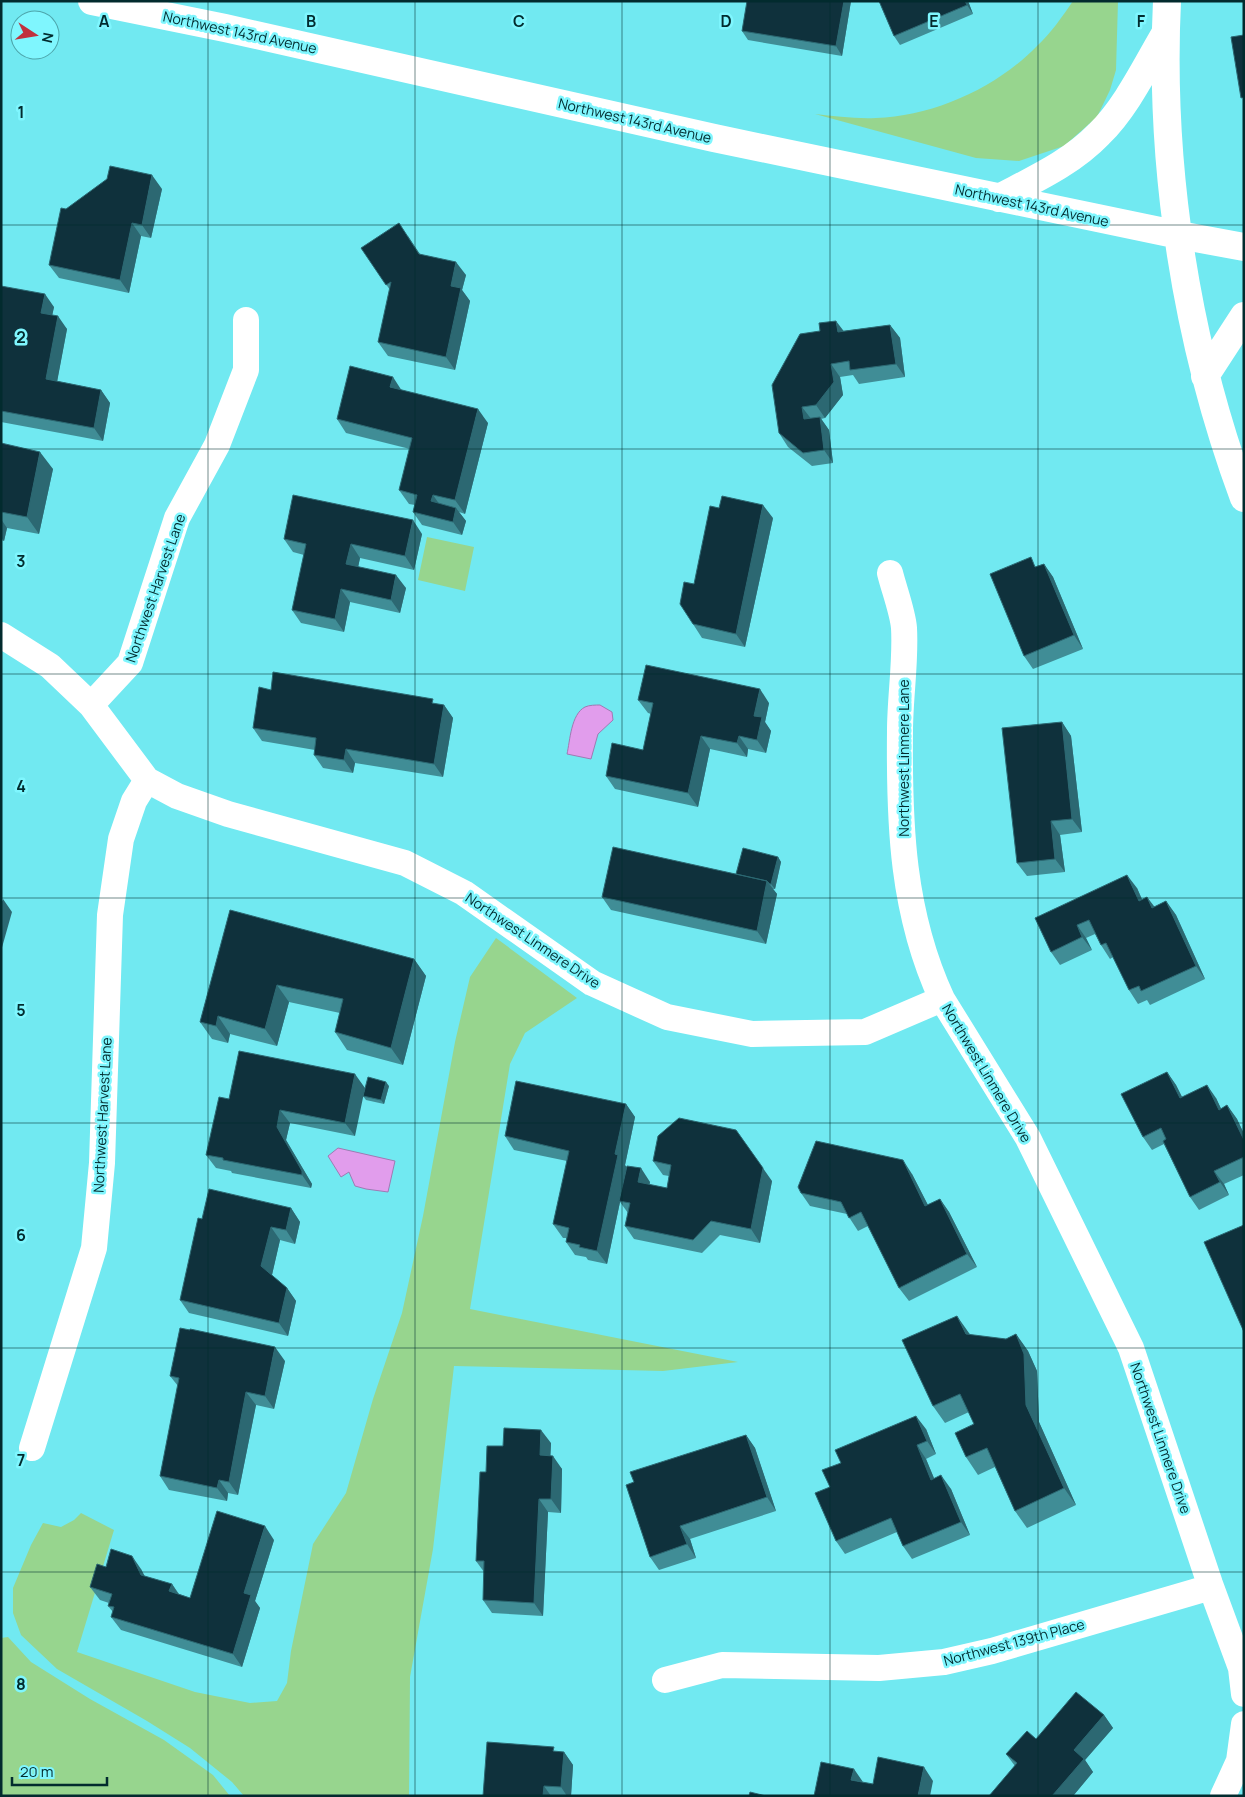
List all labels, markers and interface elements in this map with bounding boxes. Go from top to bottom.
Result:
street label: Northwest 143rd Avenue [161,6,319,58]
north arrow [10,10,60,60]
text: A [99,10,110,32]
text: B [306,10,316,32]
text: C [513,10,525,32]
text: D [720,10,732,32]
text: E [929,10,939,32]
text: F [1137,10,1146,32]
text: N [38,31,59,45]
street label: Northwest 143rd Avenue [557,93,713,147]
text: 1 [17,101,25,123]
street label: Northwest 143rd Avenue [953,179,1111,231]
text: 2 [16,326,26,348]
street label: Northwest Harvest Lane [121,511,189,665]
text: 3 [16,550,26,572]
street label: Northwest Linmere Lane [894,679,913,837]
text: 4 [16,775,26,797]
street label: Northwest Linmere Drive [462,888,604,992]
text: 5 [16,999,26,1021]
street label: Northwest Linmere Drive [938,1000,1036,1146]
street label: Northwest Harvest Lane [88,1037,116,1193]
text: 6 [16,1224,26,1246]
street label: Northwest Linmere Drive [1126,1360,1196,1516]
text: 7 [17,1449,25,1471]
street label: Northwest 139th Place [941,1614,1087,1670]
text: 8 [16,1673,26,1695]
scale bar [12,1754,108,1786]
text: 20 m [20,1761,53,1782]

